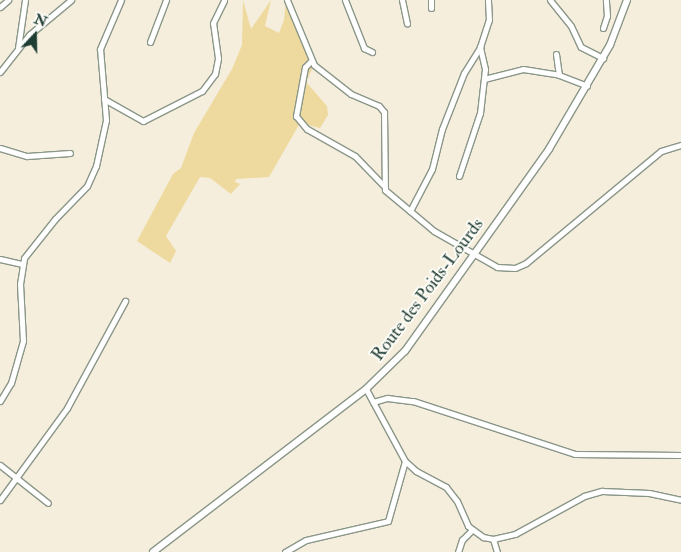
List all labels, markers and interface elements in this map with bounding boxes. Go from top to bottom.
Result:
north arrow [10,10,60,60]
text: N [32,10,49,31]
street label: Route des Poids-Lourds [367,214,489,366]

